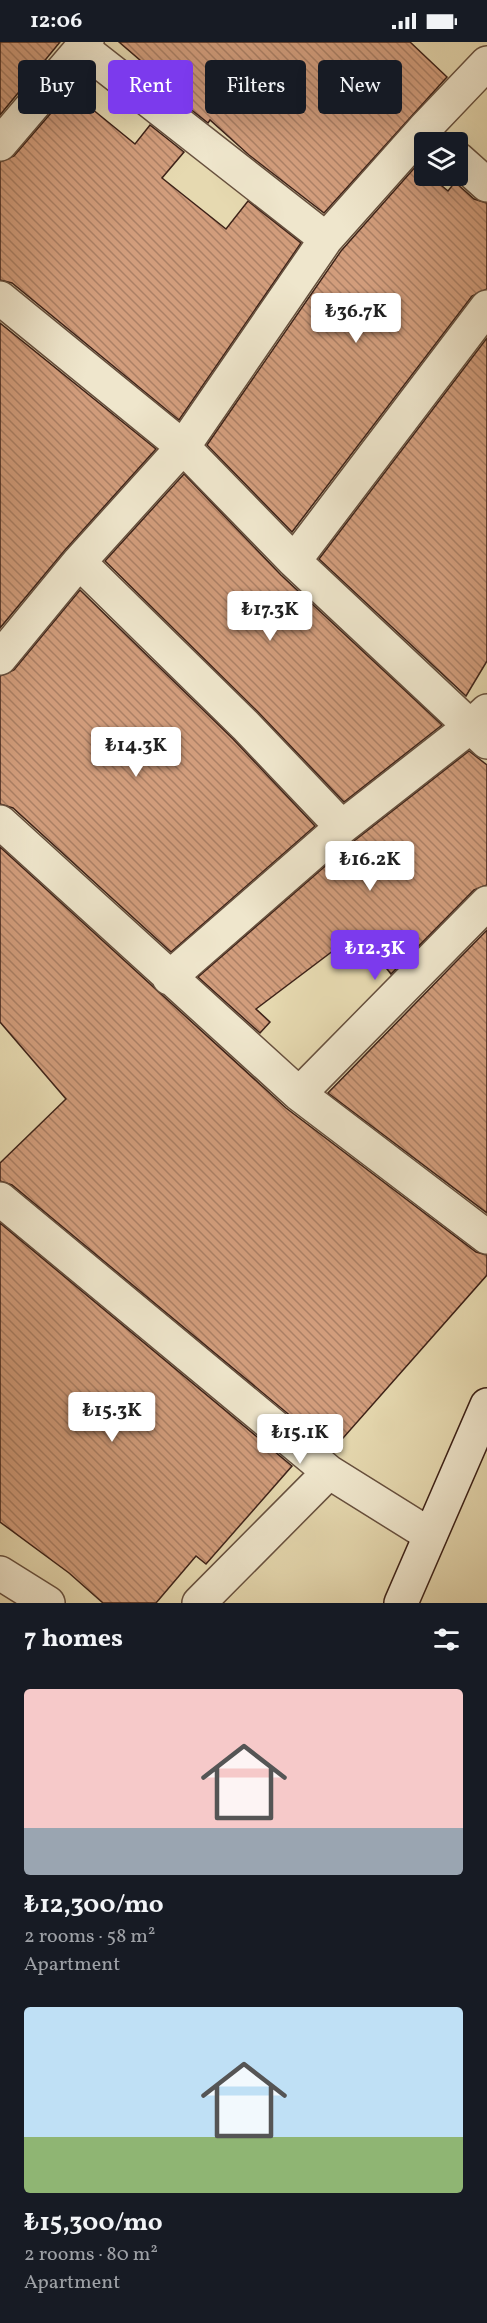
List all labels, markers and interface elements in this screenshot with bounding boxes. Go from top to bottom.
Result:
text: 12:06 [30,6,82,37]
chip: Buy [18,60,96,114]
chip: Rent [108,60,193,114]
chip: Filters [205,60,306,114]
chip: New [318,60,402,114]
map controls [414,132,468,186]
button: layers [414,132,468,186]
pin: ₺36.7K [307,293,405,344]
text: ₺36.7K [325,298,387,326]
pin: ₺17.3K [221,591,319,642]
text: ₺17.3K [241,596,299,624]
pin: ₺14.3K [87,727,185,778]
text: ₺14.3K [105,732,167,760]
pin: ₺16.2K [321,841,419,892]
text: ₺16.2K [339,846,401,874]
pin: ₺12.3K [326,930,424,981]
text: ₺12.3K [345,935,405,963]
pin: ₺15.3K [63,1392,161,1443]
text: ₺15.3K [82,1397,142,1425]
pin: ₺15.1K [251,1414,349,1465]
text: ₺15.1K [271,1419,329,1447]
text: 7 homes [24,1621,123,1657]
icon: filters [430,1623,463,1656]
icon: home [190,1728,298,1836]
text: ₺12,300/mo [24,1887,164,1923]
text: 2 rooms · 58 m² [24,1923,155,1951]
text: Apartment [24,1951,120,1979]
icon: home [190,2046,298,2154]
text: ₺15,300/mo [24,2205,163,2241]
text: 2 rooms · 80 m² [24,2241,158,2269]
text: Apartment [24,2269,120,2297]

